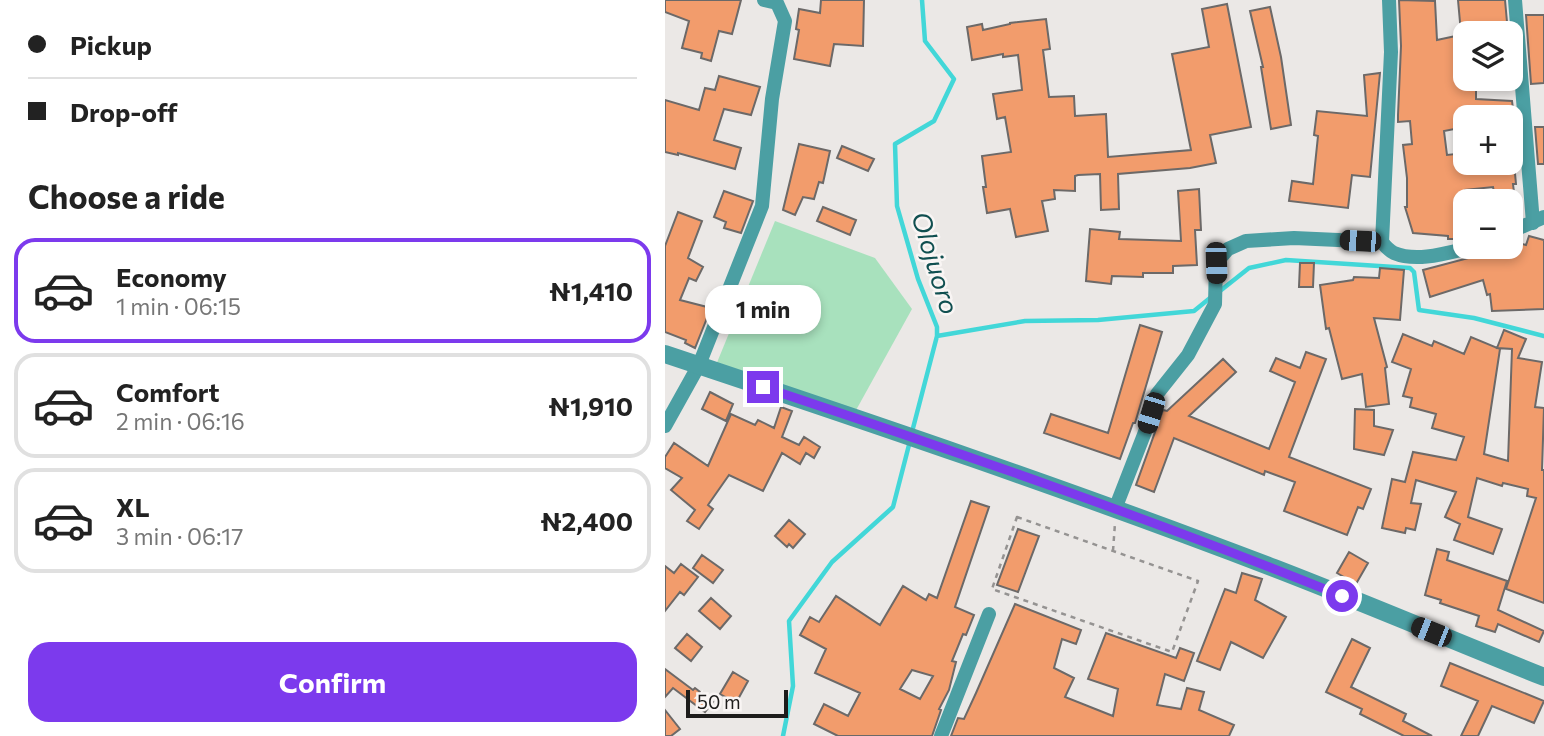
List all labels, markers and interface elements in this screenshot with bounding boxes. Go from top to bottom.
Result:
map controls [1453,21,1523,259]
button: layers [1453,21,1523,91]
text: Pickup [70,29,152,60]
text: Drop-off [70,96,177,127]
button: + [1453,105,1523,175]
text: Choose a ride [28,176,225,216]
button: − [1453,189,1523,259]
water label: Olojuoro [906,208,967,318]
car [1339,229,1382,253]
car [1205,242,1228,284]
icon: car [32,259,95,322]
text: Economy [116,261,227,292]
text: ₦1,410 [549,275,633,306]
callout: 1 min [705,286,821,334]
text: 1 min · 06:15 [116,292,241,320]
text: 1 min [736,295,790,323]
route end [747,371,779,403]
icon: car [32,374,95,437]
text: Comfort [116,376,219,407]
text: ₦1,910 [548,390,633,421]
car [1135,390,1168,436]
text: 2 min · 06:16 [116,407,245,435]
icon: car [32,489,95,552]
text: XL [116,491,150,522]
text: ₦2,400 [540,505,633,536]
text: 3 min · 06:17 [116,522,243,550]
route start [1326,580,1358,612]
car [1408,614,1455,650]
button: Confirm [28,642,637,722]
scale bar [686,687,787,719]
text: 50 m [697,690,741,713]

